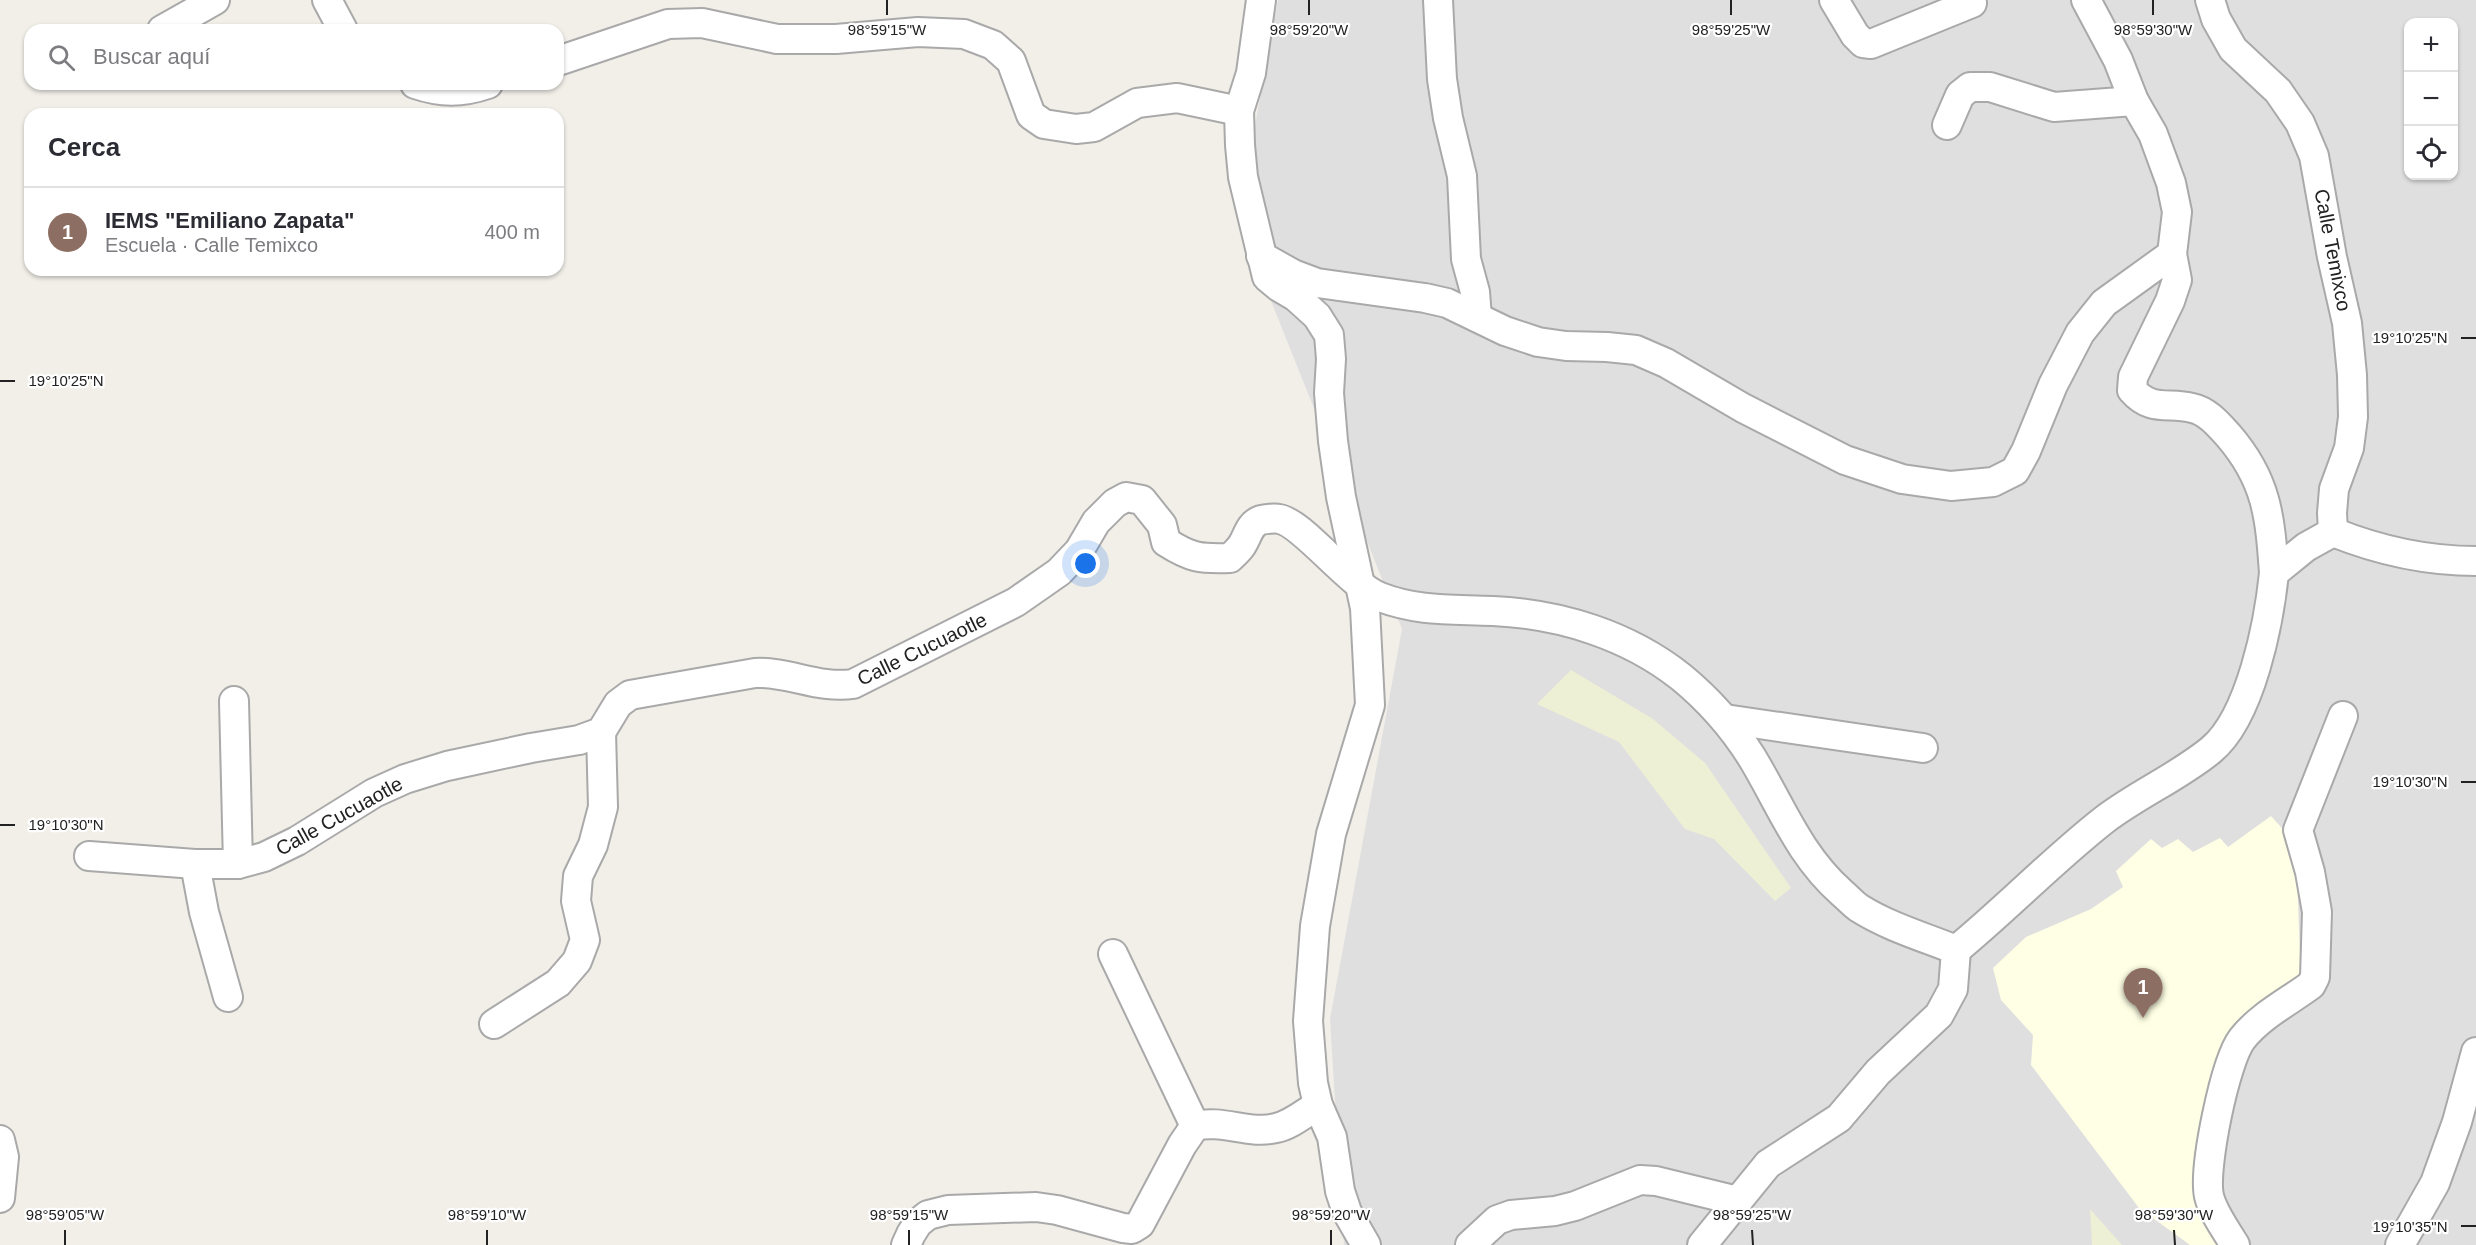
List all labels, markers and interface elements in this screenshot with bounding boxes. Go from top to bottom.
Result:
map controls [2404,18,2458,180]
button: + [2404,18,2458,72]
text: 98°59'15"W [848,21,927,38]
text: 98°59'20"W [1270,21,1349,38]
text: 98°59'25"W [1692,21,1771,38]
text: 98°59'30"W [2114,21,2193,38]
search box [24,24,564,90]
icon: search [45,41,78,74]
text: Buscar aquí [93,44,210,69]
button: − [2404,72,2458,126]
button: locate [2404,126,2458,180]
text: Cerca [48,132,120,162]
street label: Calle Temixco [2310,187,2356,313]
text: IEMS "Emiliano Zapata" [105,208,354,233]
text: 1 [62,221,73,243]
text: 400 m [484,221,540,243]
text: Escuela · Calle Temixco [105,234,318,256]
text: 19°10'25"N [2372,329,2448,346]
text: 19°10'25"N [28,372,104,389]
your location [1071,549,1100,578]
street label: Calle Cucuaotle [854,608,990,690]
street label: Calle Cucuaotle [272,772,406,860]
text: 19°10'30"N [2372,773,2448,790]
text: 19°10'30"N [28,816,104,833]
pin: 1 [2124,968,2162,1018]
text: 98°59'05"W [26,1206,105,1223]
text: 98°59'10"W [448,1206,527,1223]
text: 98°59'15"W [870,1206,949,1223]
text: 98°59'20"W [1292,1206,1371,1223]
text: 98°59'25"W [1713,1206,1792,1223]
text: 98°59'30"W [2135,1206,2214,1223]
text: 19°10'35"N [2372,1218,2448,1235]

